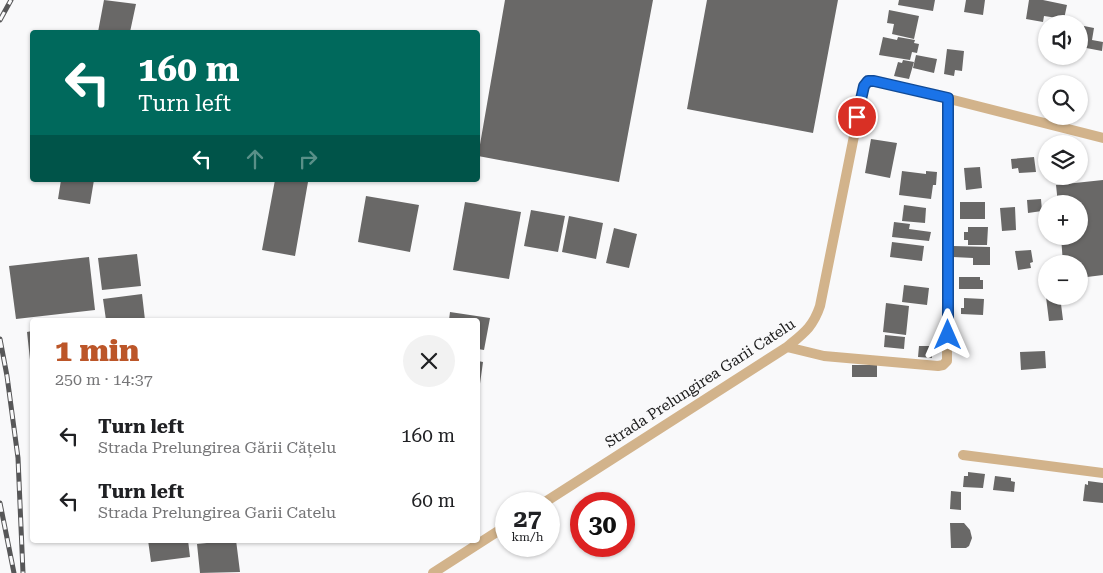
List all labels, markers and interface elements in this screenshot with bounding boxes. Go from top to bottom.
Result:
map controls [1038,15,1088,305]
button: sound [1038,15,1088,65]
text: 160 m [138,49,239,90]
icon: left [55,50,120,115]
button: search [1038,75,1088,125]
text: Turn left [138,91,231,116]
pin [836,96,878,138]
icon: arrive [843,103,871,131]
button: layers [1038,135,1088,185]
icon: left [188,145,216,173]
icon: ahead [241,145,269,173]
icon: right [294,145,322,173]
button: + [1038,195,1088,245]
button: − [1038,255,1088,305]
position arrow [921,308,973,360]
street label: Strada Prelungirea Garii Catelu [602,314,799,451]
text: 1 min [55,333,139,368]
button: close [403,335,455,387]
text: 250 m · 14:37 [55,370,153,389]
text: Turn left [98,415,184,438]
icon: left [55,422,83,450]
text: 160 m [401,424,455,447]
text: Strada Prelungirea Gării Cățelu [98,438,336,457]
text: Turn left [98,480,184,503]
icon: left [55,487,83,515]
text: 60 m [412,489,455,512]
speed limit sign: 30 [570,492,635,557]
text: Strada Prelungirea Garii Catelu [98,503,336,522]
text: 27 [513,504,542,533]
text: km/h [511,530,544,544]

